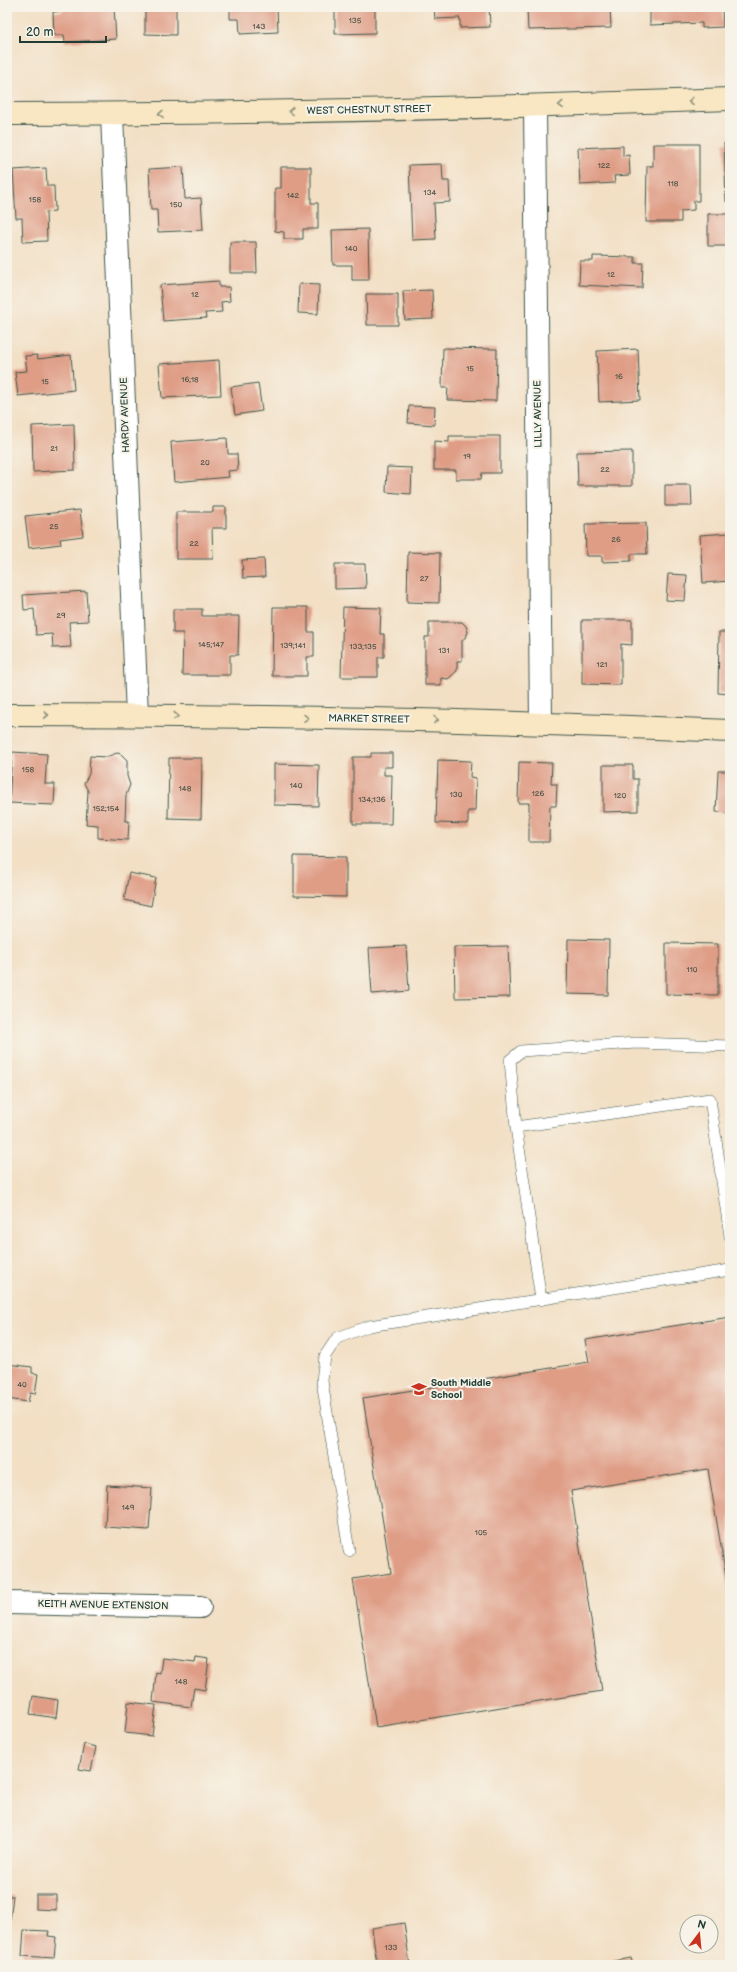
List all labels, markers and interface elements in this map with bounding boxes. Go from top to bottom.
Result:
house number: 135 [349,16,362,25]
scale bar [20,18,106,44]
house number: 143 [253,22,266,31]
text: 20 m [26,25,53,40]
one-way arrow [688,97,694,105]
one-way arrow [558,101,564,110]
street label: WEST CHESTNUT STREET [307,103,431,117]
one-way arrow [288,107,294,115]
one-way arrow [158,110,164,118]
house number: 122 [598,161,611,170]
house number: 118 [668,179,679,188]
house number: 134 [424,188,437,197]
house number: 142 [287,191,300,200]
house number: 158 [29,195,42,204]
house number: 150 [170,200,182,209]
house number: 140 [345,244,358,253]
house number: 12 [607,270,615,279]
house number: 12 [191,290,199,299]
house number: 15 [466,364,474,373]
house number: 16 [615,372,623,381]
house number: 16;18 [181,375,199,384]
house number: 15 [41,377,49,386]
street label: HARDY AVENUE [118,377,132,453]
street label: LILLY AVENUE [531,380,545,448]
house number: 21 [50,444,58,453]
house number: 19 [463,452,471,461]
house number: 20 [200,458,210,467]
house number: 22 [600,465,610,474]
house number: 25 [49,522,59,531]
house number: 26 [611,535,621,544]
house number: 22 [189,539,199,548]
house number: 27 [420,574,428,583]
house number: 29 [56,611,66,620]
house number: 145;147 [198,640,224,649]
house number: 139;141 [280,641,306,650]
house number: 133;135 [349,642,377,651]
house number: 131 [438,646,450,655]
house number: 121 [597,660,607,669]
one-way arrow [43,711,49,719]
one-way arrow [173,712,179,720]
street label: MARKET STREET [328,712,410,726]
one-way arrow [303,714,309,722]
one-way arrow [433,716,439,724]
house number: 158 [22,765,35,774]
house number: 140 [290,781,303,790]
house number: 148 [179,784,192,793]
house number: 126 [532,789,544,798]
house number: 130 [450,790,463,799]
house number: 120 [614,791,627,800]
house number: 134;136 [358,795,386,804]
house number: 152;154 [93,804,119,813]
house number: 110 [687,965,698,974]
place label: South Middle School [431,1377,491,1401]
house number: 40 [17,1380,27,1389]
school or university icon: South Middle School [410,1380,428,1398]
house number: 149 [122,1503,135,1512]
house number: 105 [475,1528,488,1537]
street label: KEITH AVENUE EXTENSION [37,1598,169,1612]
house number: 148 [175,1677,188,1686]
north arrow [679,1914,719,1954]
text: N [696,1917,707,1932]
house number: 133 [385,1943,398,1952]

